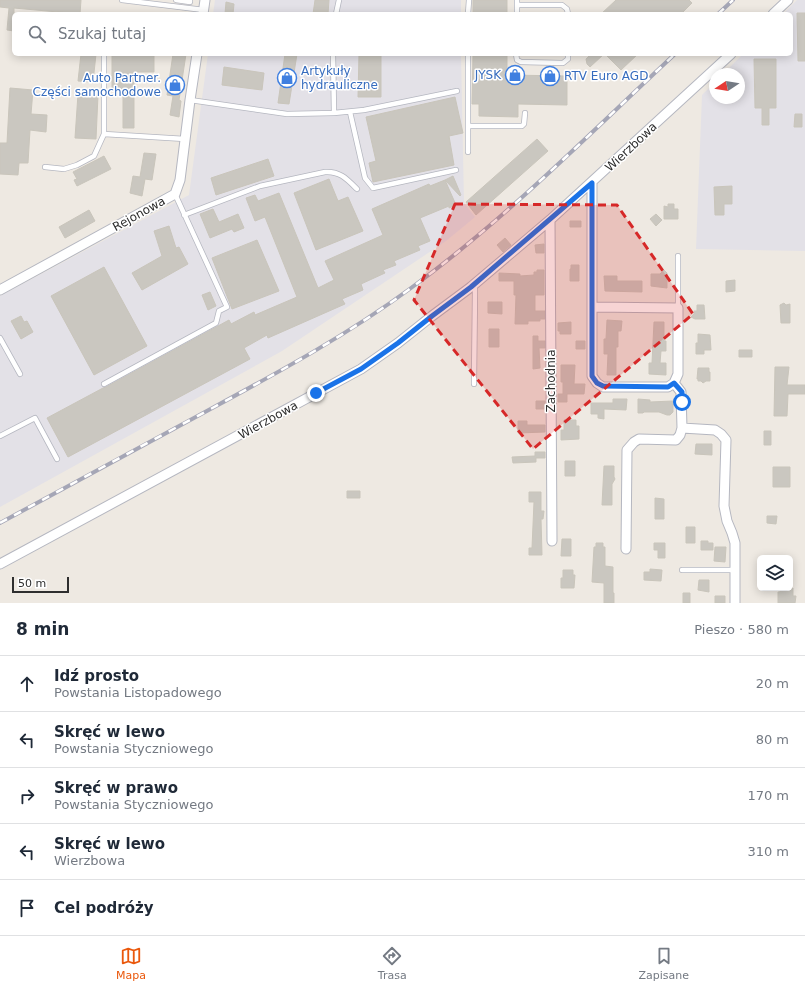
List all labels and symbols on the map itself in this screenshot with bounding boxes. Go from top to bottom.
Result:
place label: Artykuły hydrauliczne [301,64,378,92]
shop icon: JYSK [504,64,526,86]
shop icon: RTV Euro AGD [539,65,561,87]
shop icon: Artykuły hydrauliczne [276,67,298,89]
place label: JYSK [474,68,502,82]
north arrow [709,68,745,104]
place label: RTV Euro AGD [564,69,648,83]
place label: Auto Partner. Części samochodowe [33,71,161,99]
shop icon: Auto Partner. Części samochodowe [164,74,186,96]
street label: Wierzbowa [602,119,660,175]
street label: Rejonowa [110,194,168,234]
street label: Zachodnia [544,349,558,413]
route end [307,384,325,402]
route start [673,393,691,411]
street label: Wierzbowa [236,398,300,442]
scale bar [12,575,69,594]

